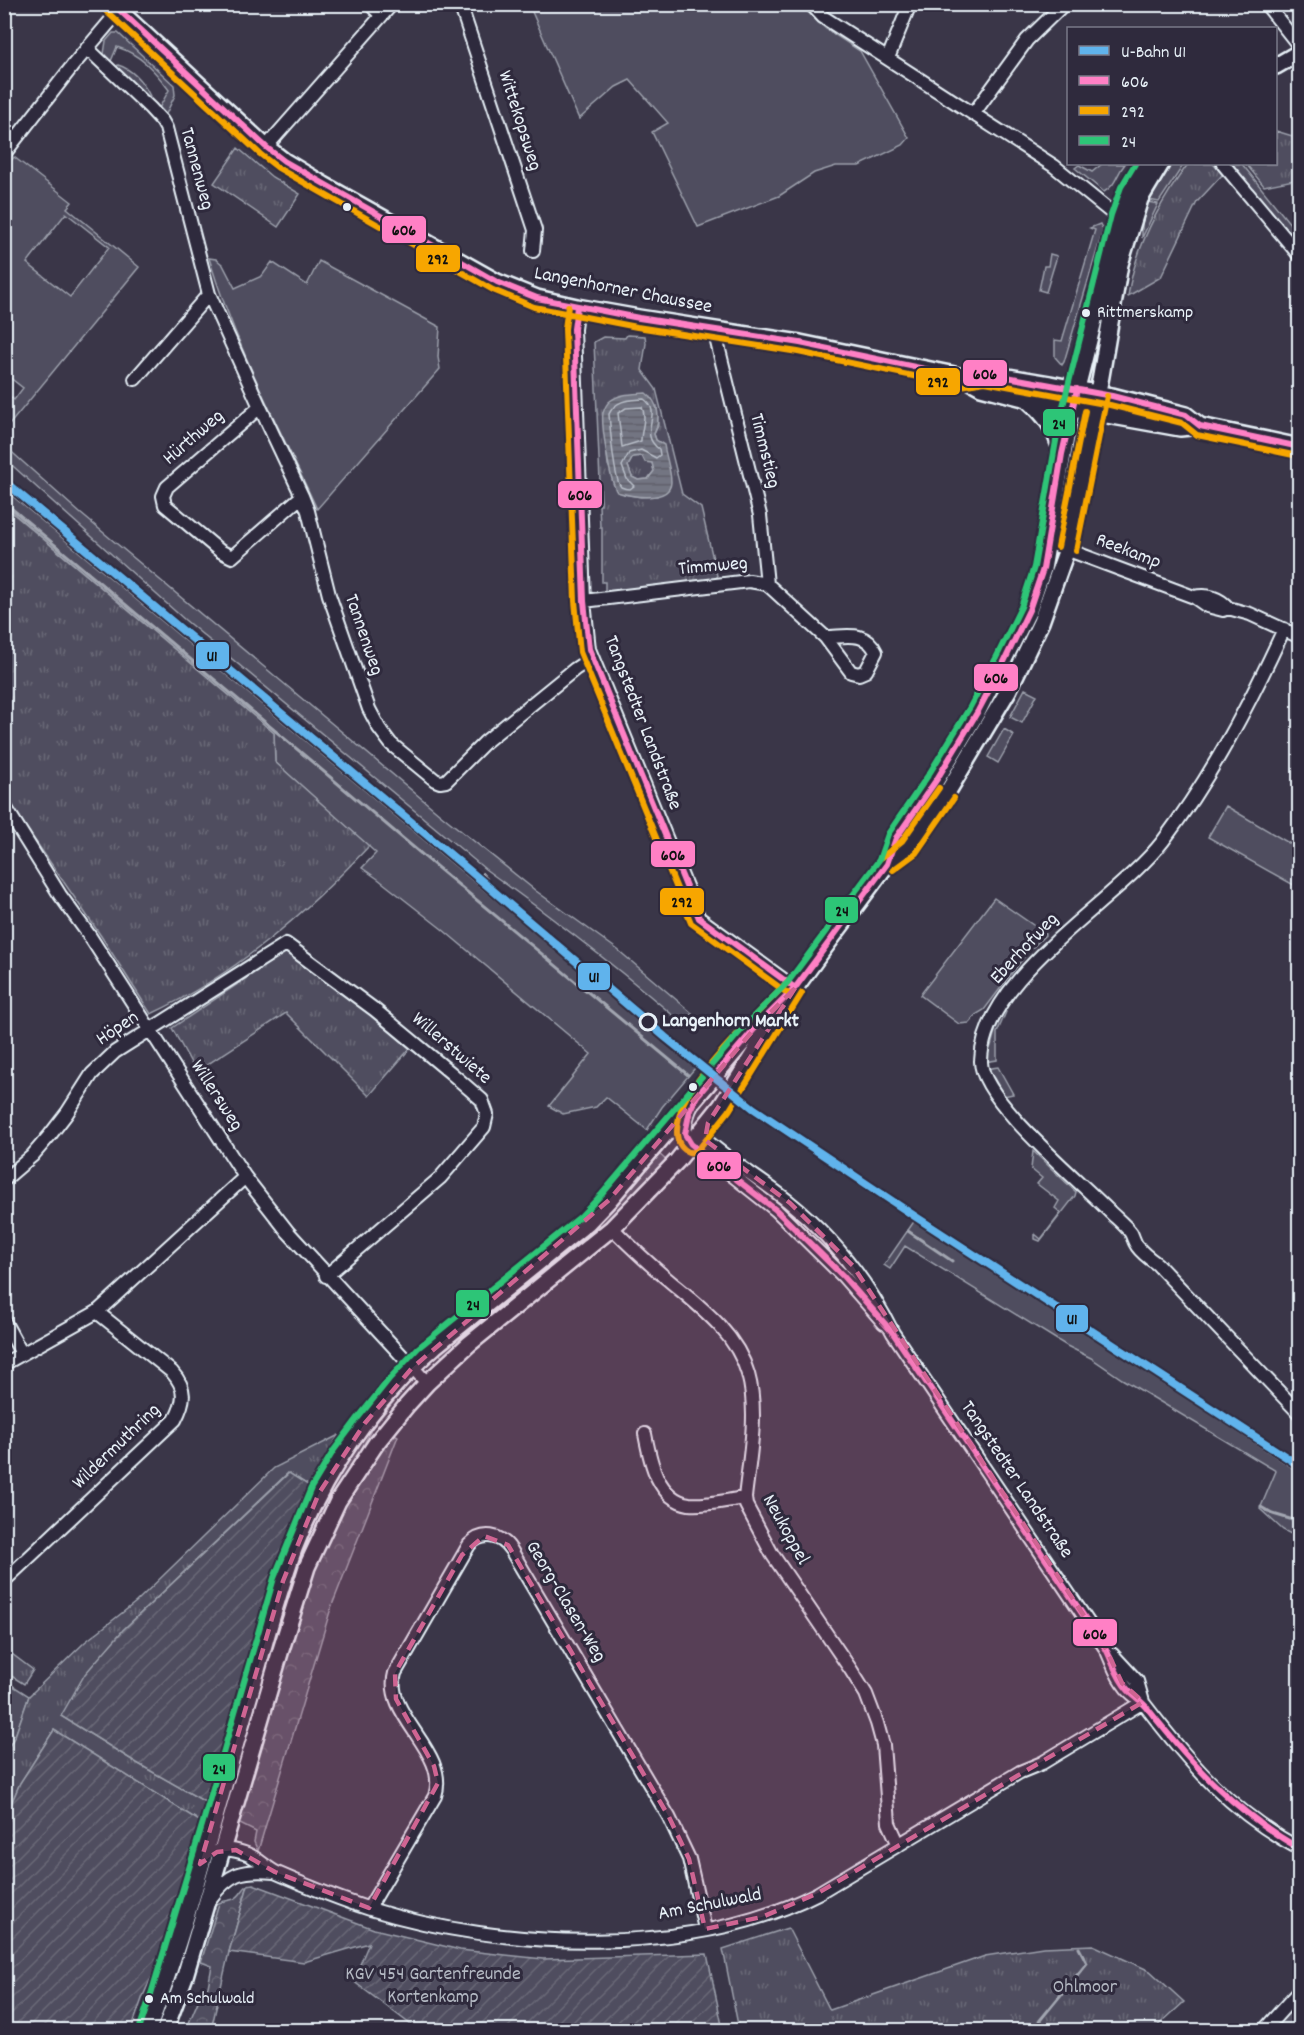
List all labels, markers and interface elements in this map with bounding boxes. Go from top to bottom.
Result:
legend [1067,27,1277,165]
text: U-Bahn U1 [1121,41,1186,66]
street label: Wittekopsweg [490,67,548,175]
text: 606 [1121,71,1148,96]
text: 292 [1121,101,1145,126]
street label: Tannenweg [172,125,220,213]
text: 24 [1121,131,1136,156]
unlabelled marker [341,201,353,213]
line badge: 606 [381,215,427,244]
text: 606 [392,220,416,243]
line badge: 292 [415,244,461,273]
text: 292 [427,249,449,272]
street label: Langenhorner Chaussee [532,260,715,322]
place label: Rittmerskamp [1097,301,1193,326]
marker: Rittmerskamp [1080,307,1092,319]
line badge: 606 [962,359,1008,387]
text: 606 [973,364,997,387]
line badge: 292 [915,367,961,396]
text: 292 [927,372,949,395]
street label: Hürthweg [157,403,231,473]
line badge: 24 [1042,408,1076,437]
street label: Timmstieg [741,411,787,491]
text: 24 [1052,414,1066,437]
line badge: 606 [557,480,603,509]
text: 606 [568,485,592,508]
street label: Reekamp [1091,527,1165,577]
street label: Timmweg [677,550,749,584]
street label: Tannenweg [336,591,390,679]
street label: Tangstedter Landstraße [596,632,688,814]
line badge: U1 [195,641,230,670]
text: U1 [206,646,218,669]
line badge: 606 [973,663,1019,692]
text: 606 [984,668,1008,691]
line badge: 606 [650,840,696,868]
text: 606 [661,845,685,868]
line badge: 292 [659,887,705,916]
text: 292 [671,892,693,915]
line badge: 24 [824,896,859,924]
text: 24 [835,901,849,924]
street label: Eberhofweg [984,907,1066,991]
line badge: U1 [577,962,611,991]
text: U1 [588,967,600,990]
street label: Höpen [91,1004,145,1054]
street label: Willerstwiete [405,1006,497,1092]
place label: Langenhorn Markt [662,1008,800,1036]
marker: Langenhorn Markt [639,1013,657,1031]
street label: Willersweg [183,1055,249,1137]
unlabelled marker [687,1081,699,1093]
line badge: 606 [696,1151,742,1180]
text: 606 [707,1156,731,1179]
line badge: 24 [455,1289,490,1318]
text: 24 [466,1295,480,1318]
line badge: U1 [1055,1304,1089,1333]
text: U1 [1066,1309,1078,1332]
street label: Tangstedter Landstraße [953,1396,1079,1565]
street label: Wildermuthring [66,1398,168,1496]
street label: Neukoppel [754,1490,816,1570]
street label: Georg-Clasen-Weg [518,1536,612,1668]
line badge: 606 [1072,1618,1118,1647]
text: 606 [1083,1624,1107,1647]
line badge: 24 [202,1753,236,1782]
text: 24 [212,1759,226,1782]
street label: Am Schulwald [656,1881,764,1929]
park label: KGV 454 Gartenfreunde Kortenkamp [345,1961,521,2012]
park label: Ohlmoor [1053,1974,1118,2002]
place label: Am Schulwald [160,1987,255,2012]
marker: Am Schulwald [143,1993,155,2005]

